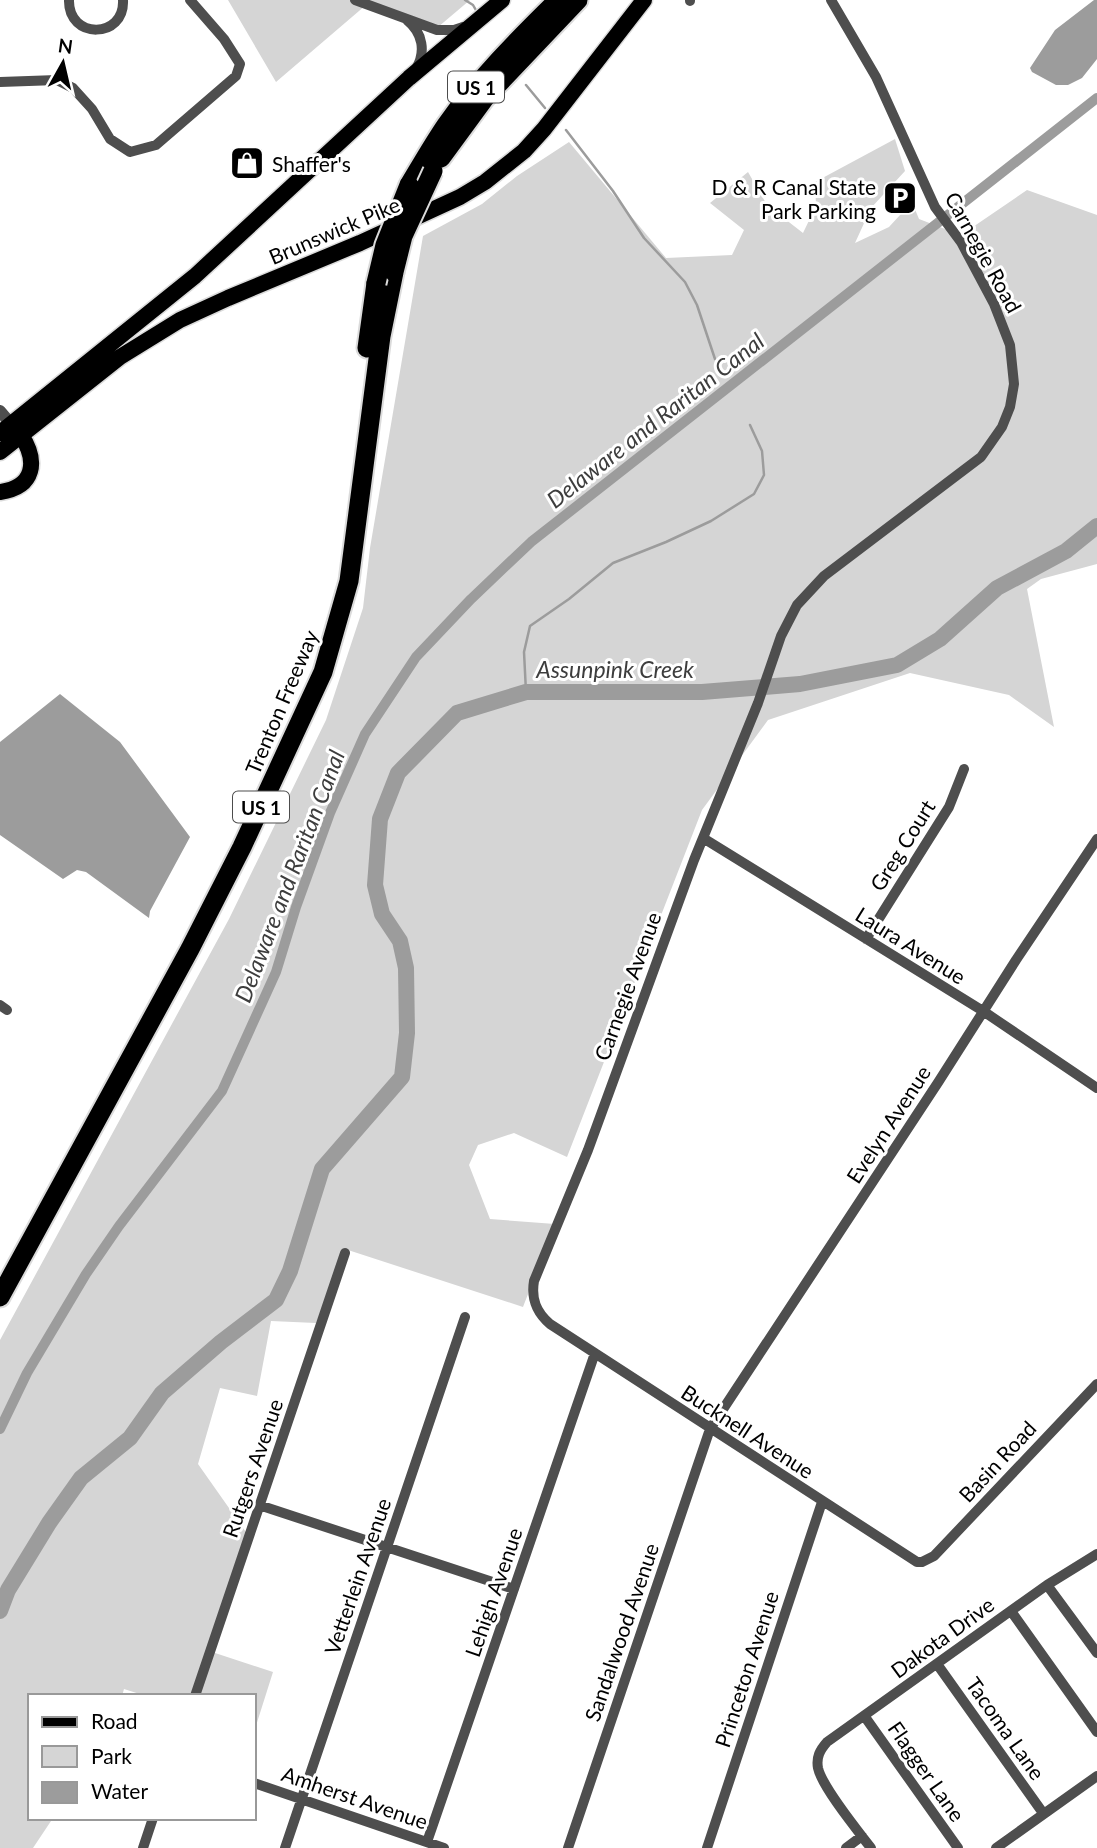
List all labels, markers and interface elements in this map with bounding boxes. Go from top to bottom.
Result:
north arrow [28,28,98,98]
text: N [57,33,74,58]
road number: US 1 [448,72,504,102]
shop icon: Shaffer's [228,144,266,182]
place label: Shaffer's [272,151,351,176]
place label: D & R Canal State Park Parking [712,174,876,223]
parking icon: D & R Canal State Park Parking [881,179,919,217]
street label: Carnegie Road [941,187,1027,317]
street label: Brunswick Pike [265,191,403,269]
water label: Delaware and Raritan Canal [541,327,769,513]
street label: Trenton Freeway [239,626,323,778]
water label: Assunpink Creek [535,655,695,683]
water label: Delaware and Raritan Canal [228,746,350,1006]
road number: US 1 [233,792,289,822]
street label: Greg Court [864,795,940,895]
street label: Laura Avenue [851,901,971,989]
street label: Carnegie Avenue [589,908,665,1064]
street label: Evelyn Avenue [841,1061,935,1187]
street label: Bucknell Avenue [677,1379,819,1483]
street label: Rutgers Avenue [217,1396,287,1540]
street label: Basin Road [953,1415,1041,1507]
street label: Vetterlein Avenue [319,1495,395,1657]
street label: Lehigh Avenue [459,1524,527,1660]
street label: Sandalwood Avenue [579,1540,663,1724]
street label: Princeton Avenue [709,1588,783,1750]
street label: Dakota Drive [886,1591,998,1683]
street label: Tacoma Lane [962,1672,1050,1784]
legend [28,1694,256,1820]
text: Road [91,1708,138,1733]
street label: Flagger Lane [883,1716,971,1826]
text: Park [91,1743,132,1768]
street label: Amherst Avenue [279,1760,431,1834]
text: Water [91,1778,148,1803]

